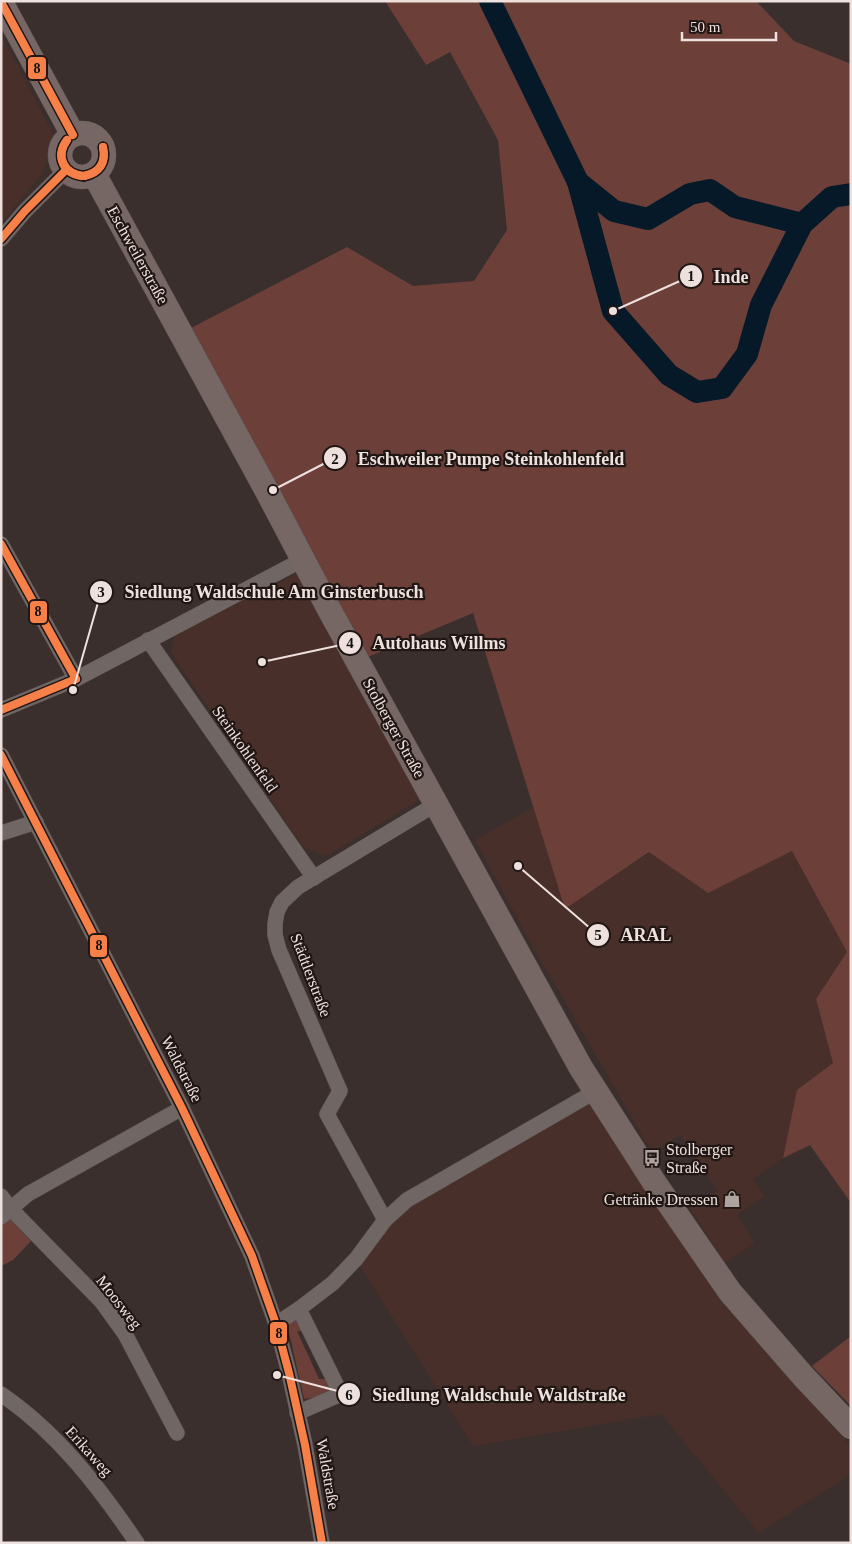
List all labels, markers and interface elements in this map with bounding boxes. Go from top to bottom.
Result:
scale bar [682,10,776,42]
text: 50 m [690,19,721,35]
line badge: 8 [27,56,47,80]
text: 8 [34,61,41,76]
street label: Eschweilerstraße [104,203,172,307]
callout: Inde [679,260,759,293]
text: Inde [713,267,749,287]
text: 1 [687,268,695,284]
callout: Eschweiler Pumpe Steinkohlenfeld [322,442,634,475]
text: Eschweiler Pumpe Steinkohlenfeld [358,449,624,469]
text: 2 [331,451,339,467]
callout: Siedlung Waldschule Am Ginsterbusch [89,575,434,608]
text: Siedlung Waldschule Am Ginsterbusch [124,582,424,602]
text: 3 [97,584,105,600]
line badge: 8 [29,600,48,624]
text: 8 [35,604,42,619]
callout: Autohaus Willms [337,626,515,659]
text: Autohaus Willms [373,633,505,653]
text: 4 [346,635,354,651]
street label: Stolberger Straße [359,675,428,781]
street label: Steinkohlenfeld [209,703,281,795]
callout: ARAL [585,918,681,951]
text: ARAL [620,925,672,945]
text: 5 [594,927,602,943]
street label: Städtlerstraße [287,931,335,1019]
line badge: 8 [89,934,108,958]
text: 8 [96,938,103,953]
street label: Waldstraße [158,1033,206,1105]
place label: Stolberger Straße [666,1141,733,1176]
bus stop icon: Stolberger Straße [642,1148,662,1168]
shop icon: Getränke Dressen [722,1189,742,1209]
place label: Getränke Dressen [604,1191,718,1208]
street label: Moosweg [92,1272,145,1333]
line badge: 8 [269,1321,288,1345]
text: 8 [276,1326,283,1341]
callout: Siedlung Waldschule Waldstraße [337,1378,636,1411]
text: Siedlung Waldschule Waldstraße [372,1385,626,1405]
text: 6 [345,1387,353,1403]
street label: Erikaweg [61,1423,116,1480]
street label: Waldstraße [313,1437,343,1511]

